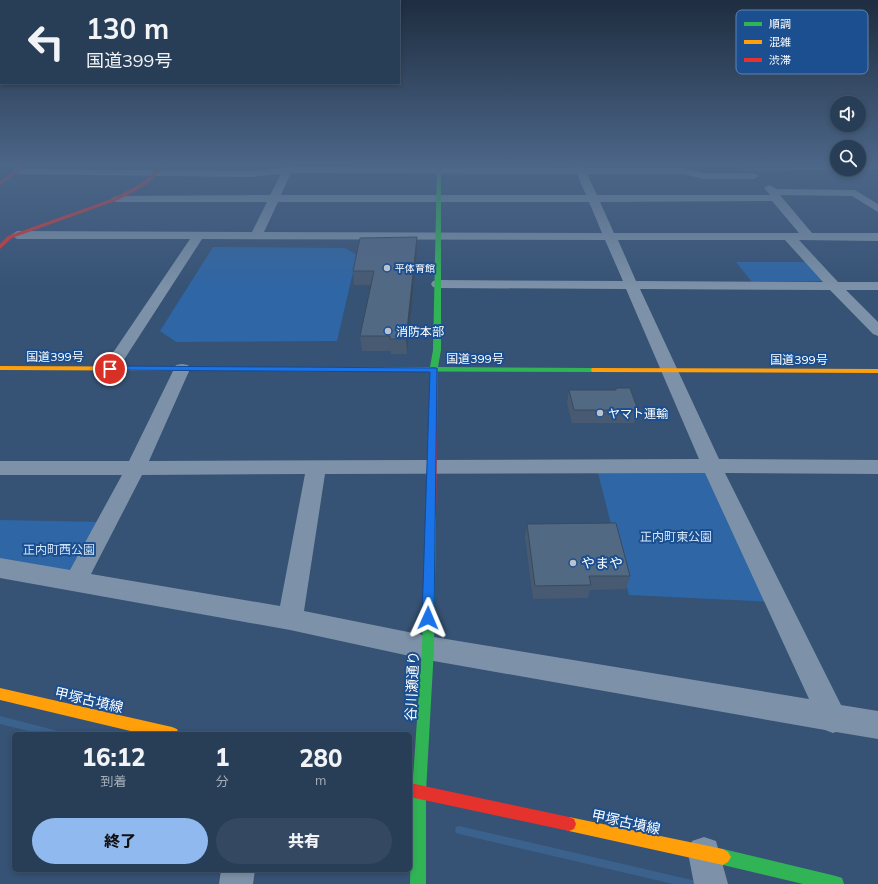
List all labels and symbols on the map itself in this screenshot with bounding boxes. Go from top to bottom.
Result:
legend [736,10,868,74]
text: 順調 [769,17,791,31]
text: 混雑 [769,35,791,49]
text: 渋滞 [769,53,791,67]
place label: 平体育館 [395,262,435,275]
marker: 平体育館 [382,263,392,273]
place label: 消防本部 [396,324,444,339]
marker: 消防本部 [383,326,393,336]
street label: 国道399号 [26,349,84,364]
street label: 国道399号 [446,351,504,366]
pin [93,352,127,386]
street label: 国道399号 [770,352,828,367]
place label: ヤマト運輸 [608,406,668,421]
marker: ヤマト運輸 [595,408,605,418]
park label: 正内町東公園 [640,529,712,544]
park label: 正内町西公園 [23,542,95,557]
place label: やまや [581,554,623,572]
marker: やまや [568,558,578,568]
position arrow [407,597,449,639]
street label: 谷川瀬通り [401,651,423,721]
street label: 甲塚古墳線 [53,683,125,717]
street label: 甲塚古墳線 [590,806,662,838]

